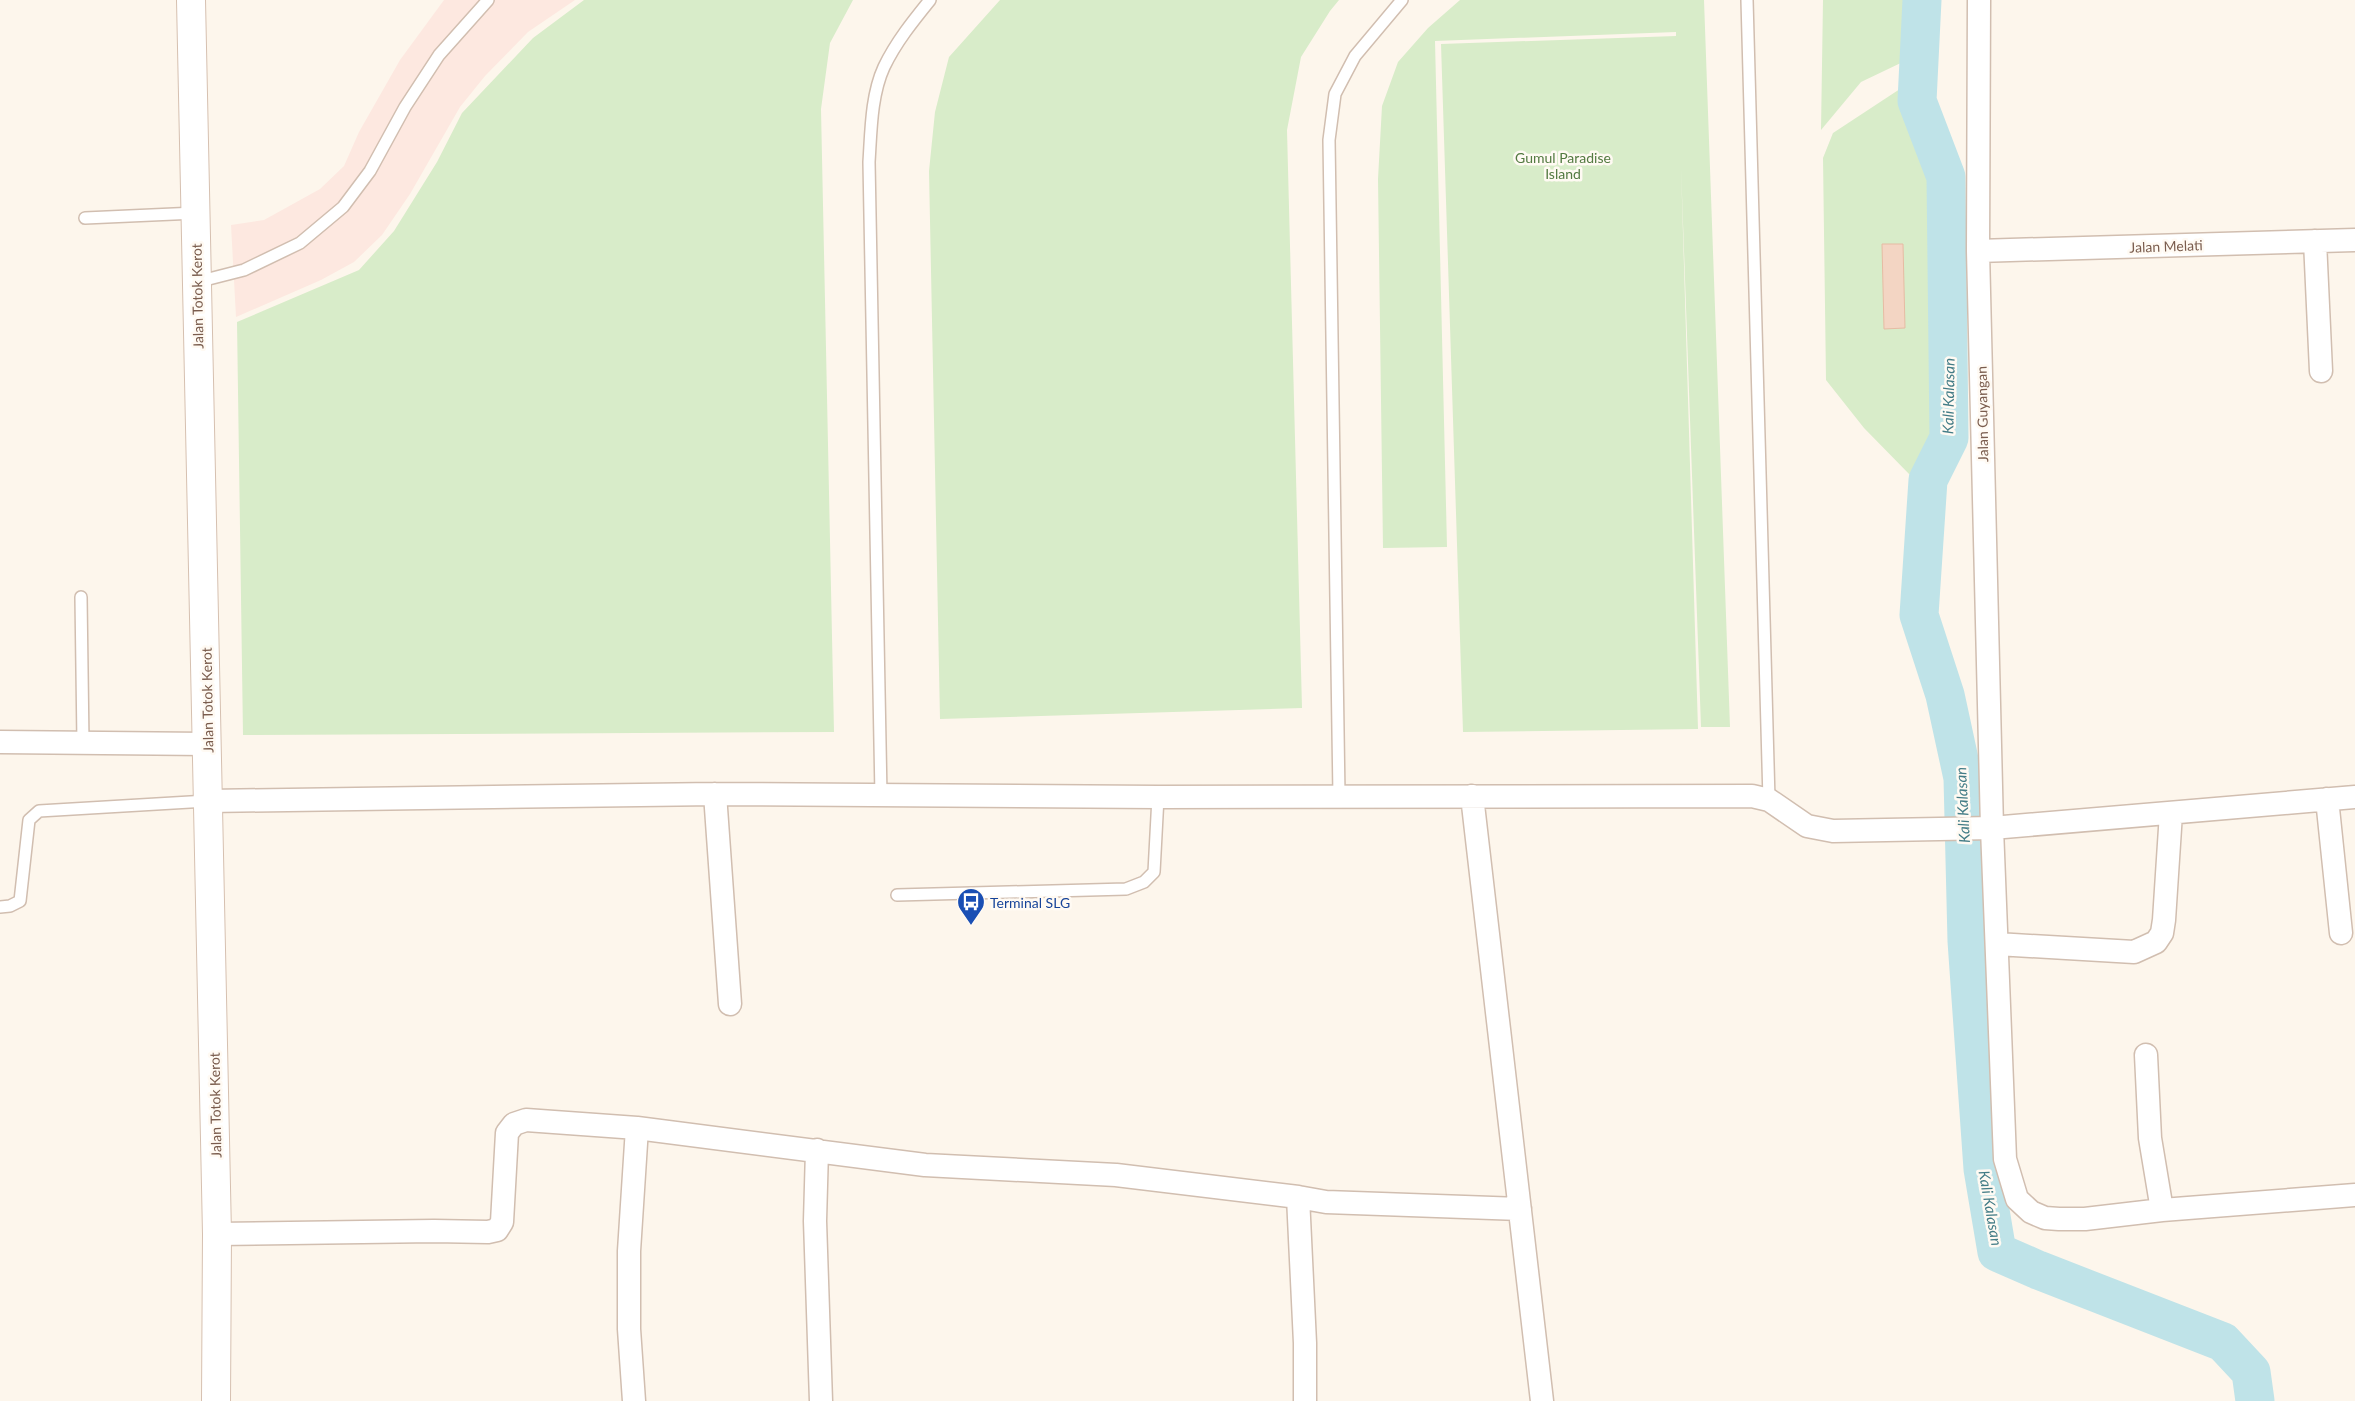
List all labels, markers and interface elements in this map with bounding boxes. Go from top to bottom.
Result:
park label: Gumul Paradise Island [1515,149,1611,182]
street label: Jalan Melati [2129,236,2203,256]
street label: Jalan Totok Kerot [188,243,206,349]
water label: Kali Kalasan [1938,358,1958,434]
street label: Jalan Guyangan [1973,366,1991,462]
street label: Jalan Totok Kerot [198,647,216,753]
water label: Kali Kalasan [1951,766,1973,843]
bus stop icon: Terminal SLG [956,887,986,926]
place label: Terminal SLG [990,894,1070,911]
street label: Jalan Totok Kerot [206,1052,224,1158]
water label: Kali Kalasan [1976,1169,2006,1247]

